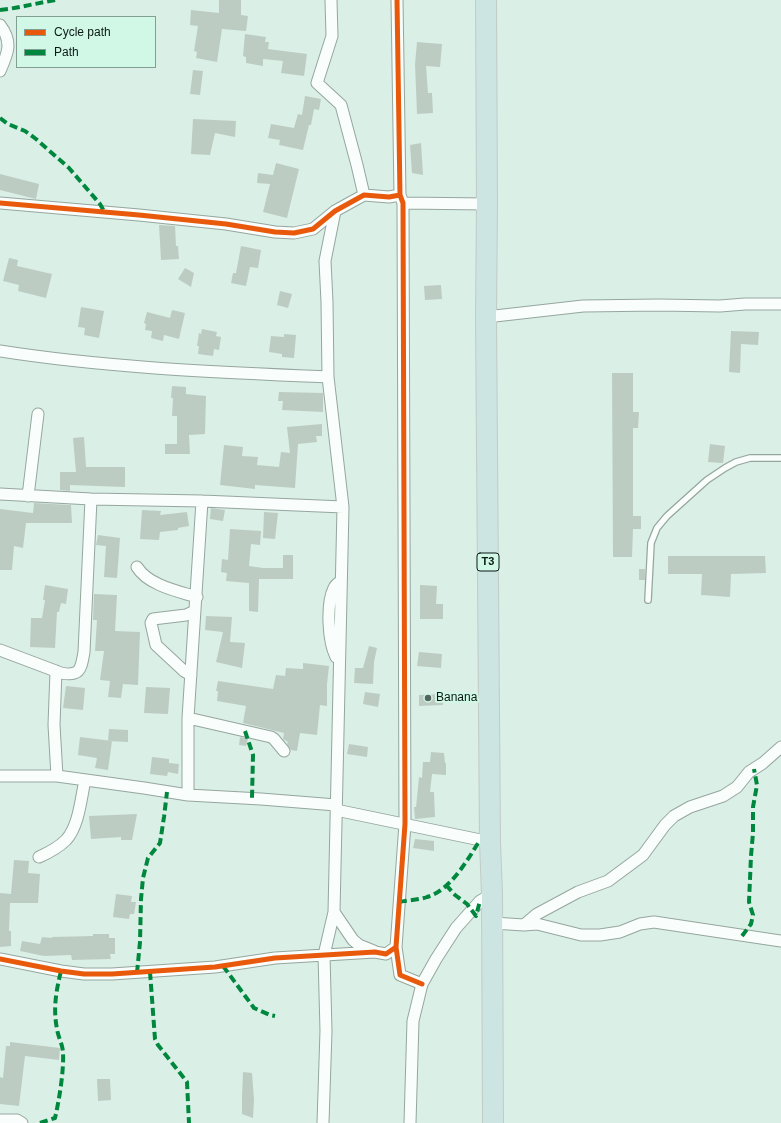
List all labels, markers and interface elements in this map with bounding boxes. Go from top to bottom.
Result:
legend [16,16,156,68]
text: Cycle path [54,25,111,39]
text: Path [54,45,79,59]
road number: T3 [477,553,499,571]
place label: Banana [436,691,477,705]
marker: Banana [423,693,433,703]

